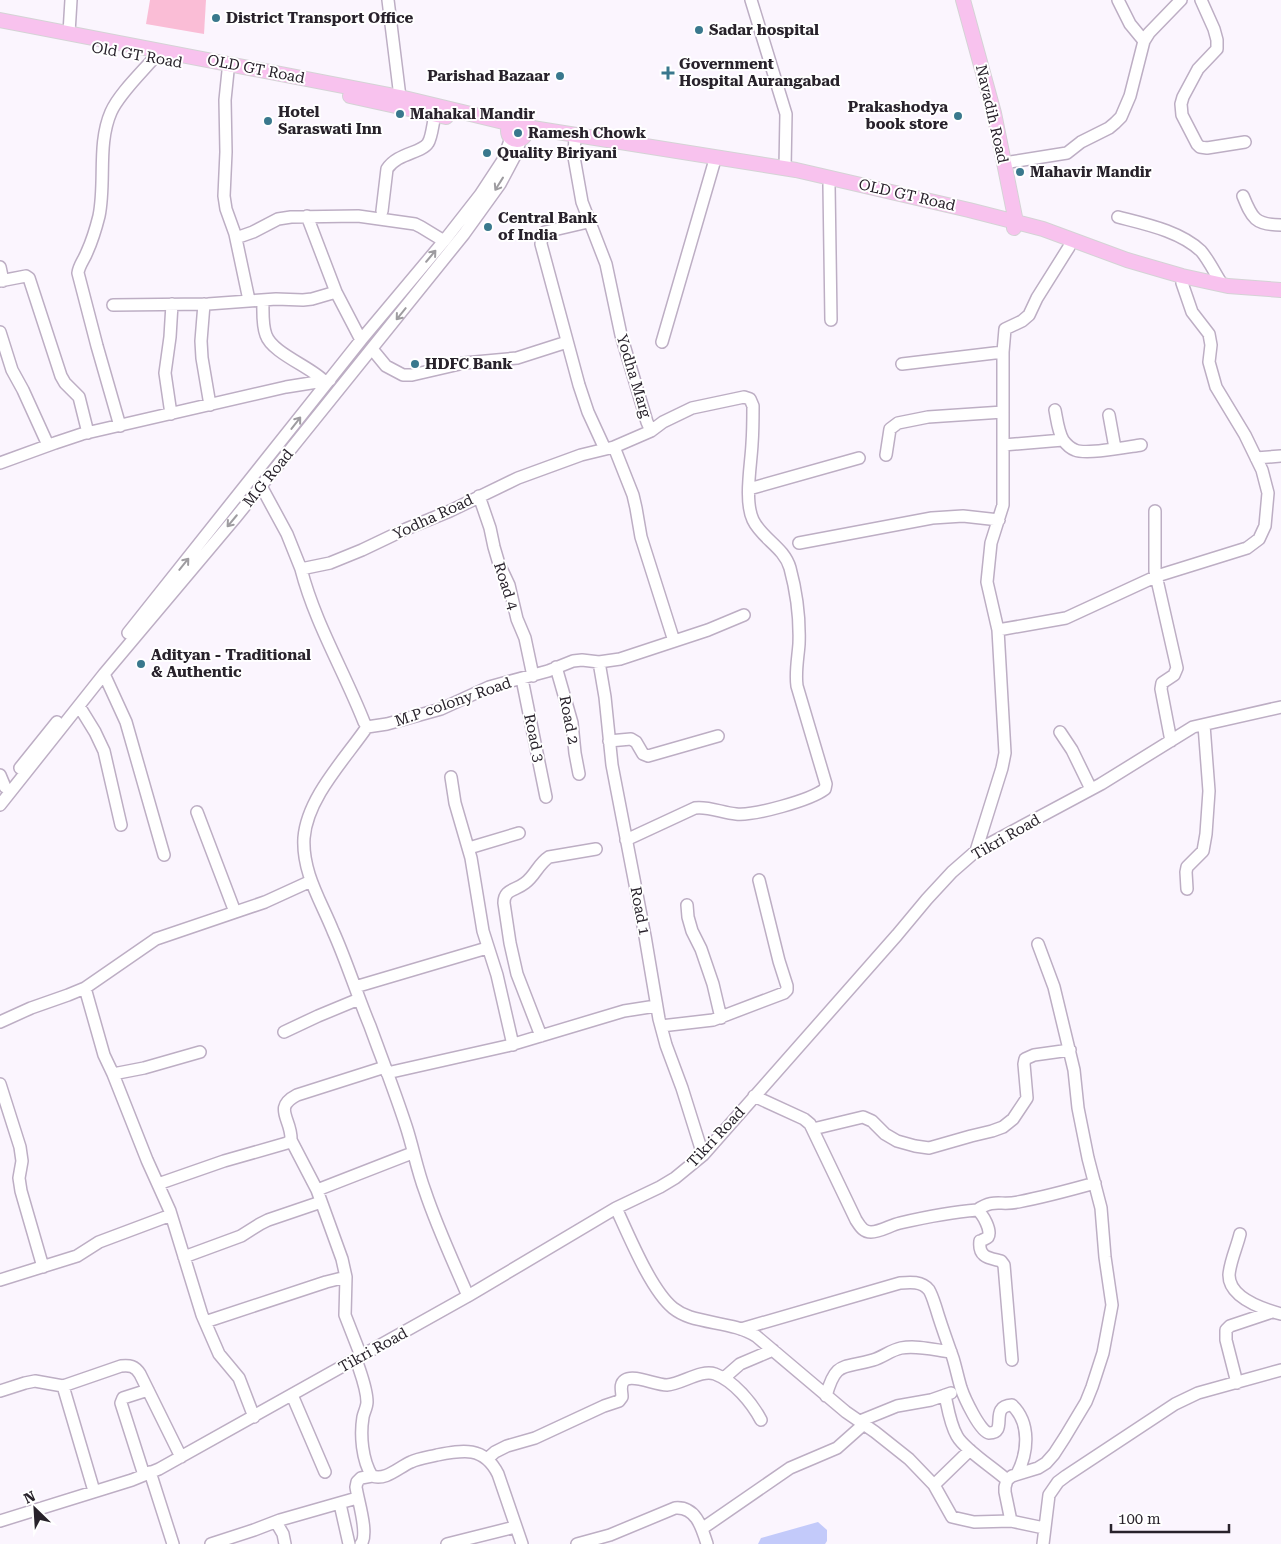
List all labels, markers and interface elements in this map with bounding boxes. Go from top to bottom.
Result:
place label: District Transport Office [226,9,414,27]
marker: District Transport Office [210,12,222,24]
place label: Sadar hospital [709,21,819,39]
marker: Sadar hospital [693,24,705,36]
street label: Old GT Road [90,38,184,72]
street label: OLD GT Road [206,51,307,87]
place label: Government Hospital Aurangabad [679,55,840,90]
street label: Navadih Road [972,63,1012,165]
marker: Government Hospital Aurangabad [661,66,675,80]
place label: Parishad Bazaar [427,67,550,85]
marker: Parishad Bazaar [554,70,566,82]
place label: Prakashodya book store [848,98,948,133]
place label: Hotel Saraswati Inn [278,103,382,138]
place label: Mahakal Mandir [410,105,535,123]
marker: Mahakal Mandir [394,108,406,120]
marker: Prakashodya book store [952,110,964,122]
marker: Hotel Saraswati Inn [262,115,274,127]
place label: Ramesh Chowk [528,124,647,142]
marker: Ramesh Chowk [512,127,524,139]
place label: Quality Biriyani [497,144,617,162]
marker: Quality Biriyani [481,147,493,159]
place label: Mahavir Mandir [1030,163,1152,181]
marker: Mahavir Mandir [1014,166,1026,178]
street label: OLD GT Road [857,175,958,215]
one-way arrow [494,177,504,191]
place label: Central Bank of India [498,209,598,244]
marker: Central Bank of India [482,221,494,233]
one-way arrow [426,250,437,263]
one-way arrow [395,307,406,320]
street label: Yodha Marg [613,332,655,420]
place label: HDFC Bank [425,355,513,373]
marker: HDFC Bank [409,358,421,370]
one-way arrow [291,416,301,430]
street label: M.G Road [239,445,297,511]
street label: Yodha Road [390,490,476,543]
one-way arrow [227,514,238,527]
one-way arrow [178,557,189,570]
street label: Road 4 [490,560,522,613]
place label: Adityan - Traditional & Authentic [151,646,311,681]
marker: Adityan - Traditional & Authentic [135,658,147,670]
street label: M.P colony Road [392,673,514,730]
street label: Road 2 [555,694,583,746]
street label: Road 3 [520,712,548,764]
street label: Tikri Road [969,810,1044,864]
street label: Road 1 [626,885,654,937]
street label: Tikri Road [684,1103,749,1171]
street label: Tikri Road [335,1324,411,1376]
north arrow [10,1484,60,1534]
text: N [21,1488,38,1507]
scale bar [1111,1502,1228,1534]
text: 100 m [1118,1510,1161,1528]

